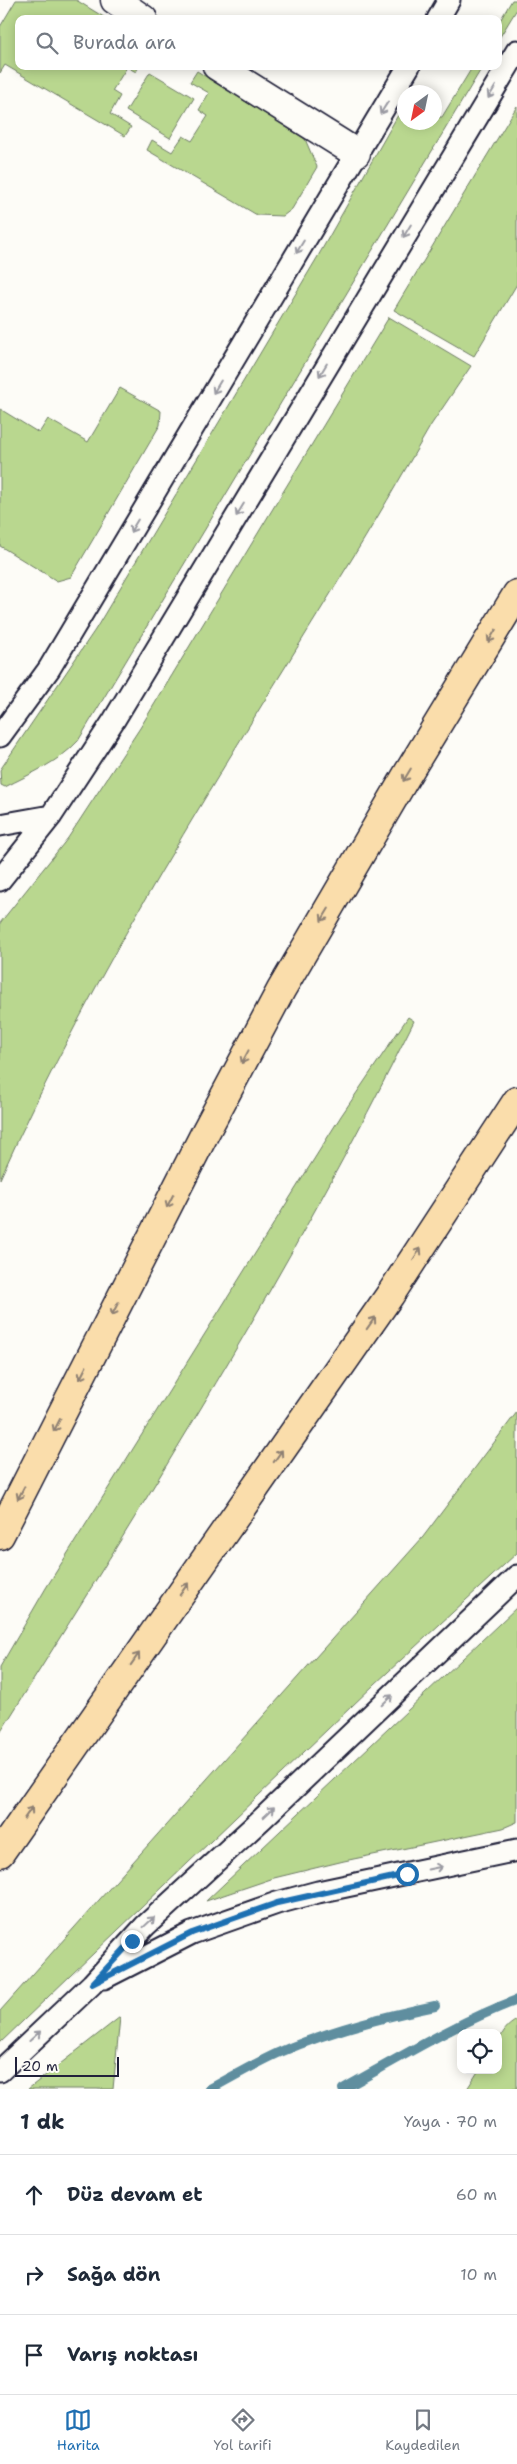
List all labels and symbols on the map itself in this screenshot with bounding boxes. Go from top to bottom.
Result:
north arrow [397,85,442,130]
one-way arrow [486,85,496,99]
one-way arrow [378,100,388,114]
one-way arrow [402,223,412,237]
one-way arrow [295,240,305,255]
one-way arrow [318,363,328,377]
one-way arrow [211,379,221,393]
one-way arrow [234,502,244,516]
one-way arrow [128,519,138,533]
one-way arrow [486,628,496,642]
one-way arrow [402,767,412,782]
one-way arrow [320,908,330,923]
one-way arrow [240,1049,249,1064]
one-way arrow [165,1193,174,1208]
one-way arrow [412,1248,422,1262]
one-way arrow [110,1302,120,1317]
one-way arrow [366,1316,376,1330]
one-way arrow [78,1366,88,1381]
one-way arrow [52,1417,62,1432]
one-way arrow [273,1449,283,1463]
one-way arrow [16,1486,26,1501]
one-way arrow [179,1582,189,1596]
one-way arrow [130,1652,140,1666]
one-way arrow [380,1694,393,1706]
one-way arrow [263,1806,275,1818]
one-way arrow [23,1807,33,1821]
route start [396,1863,419,1886]
one-way arrow [426,1863,442,1872]
one-way arrow [143,1916,156,1928]
route end [121,1930,144,1953]
one-way arrow [28,2030,41,2042]
scale bar [15,2054,119,2077]

